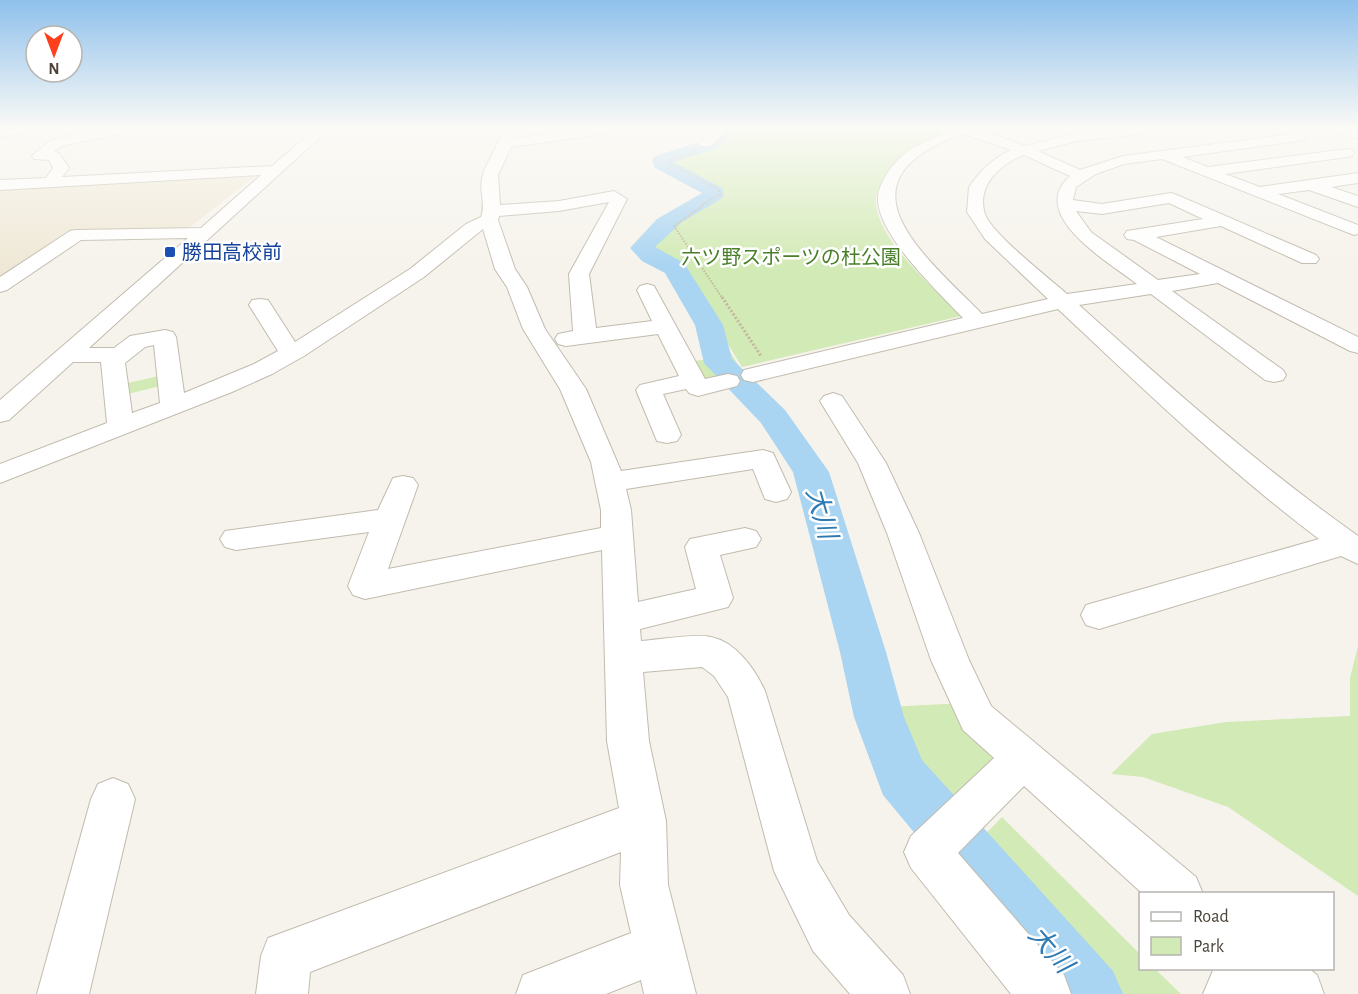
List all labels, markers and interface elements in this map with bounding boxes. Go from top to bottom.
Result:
north arrow [24,24,84,84]
text: N [48,60,60,76]
place label: 勝田高校前 [182,242,282,263]
marker: 勝田高校前 [163,245,177,259]
park label: 六ツ野スポーツの杜公園 [681,247,901,268]
water label: 大川 [801,484,842,545]
legend [1139,892,1334,970]
text: Road [1193,908,1229,926]
water label: 大川 [1023,921,1080,980]
text: Park [1193,938,1225,956]

